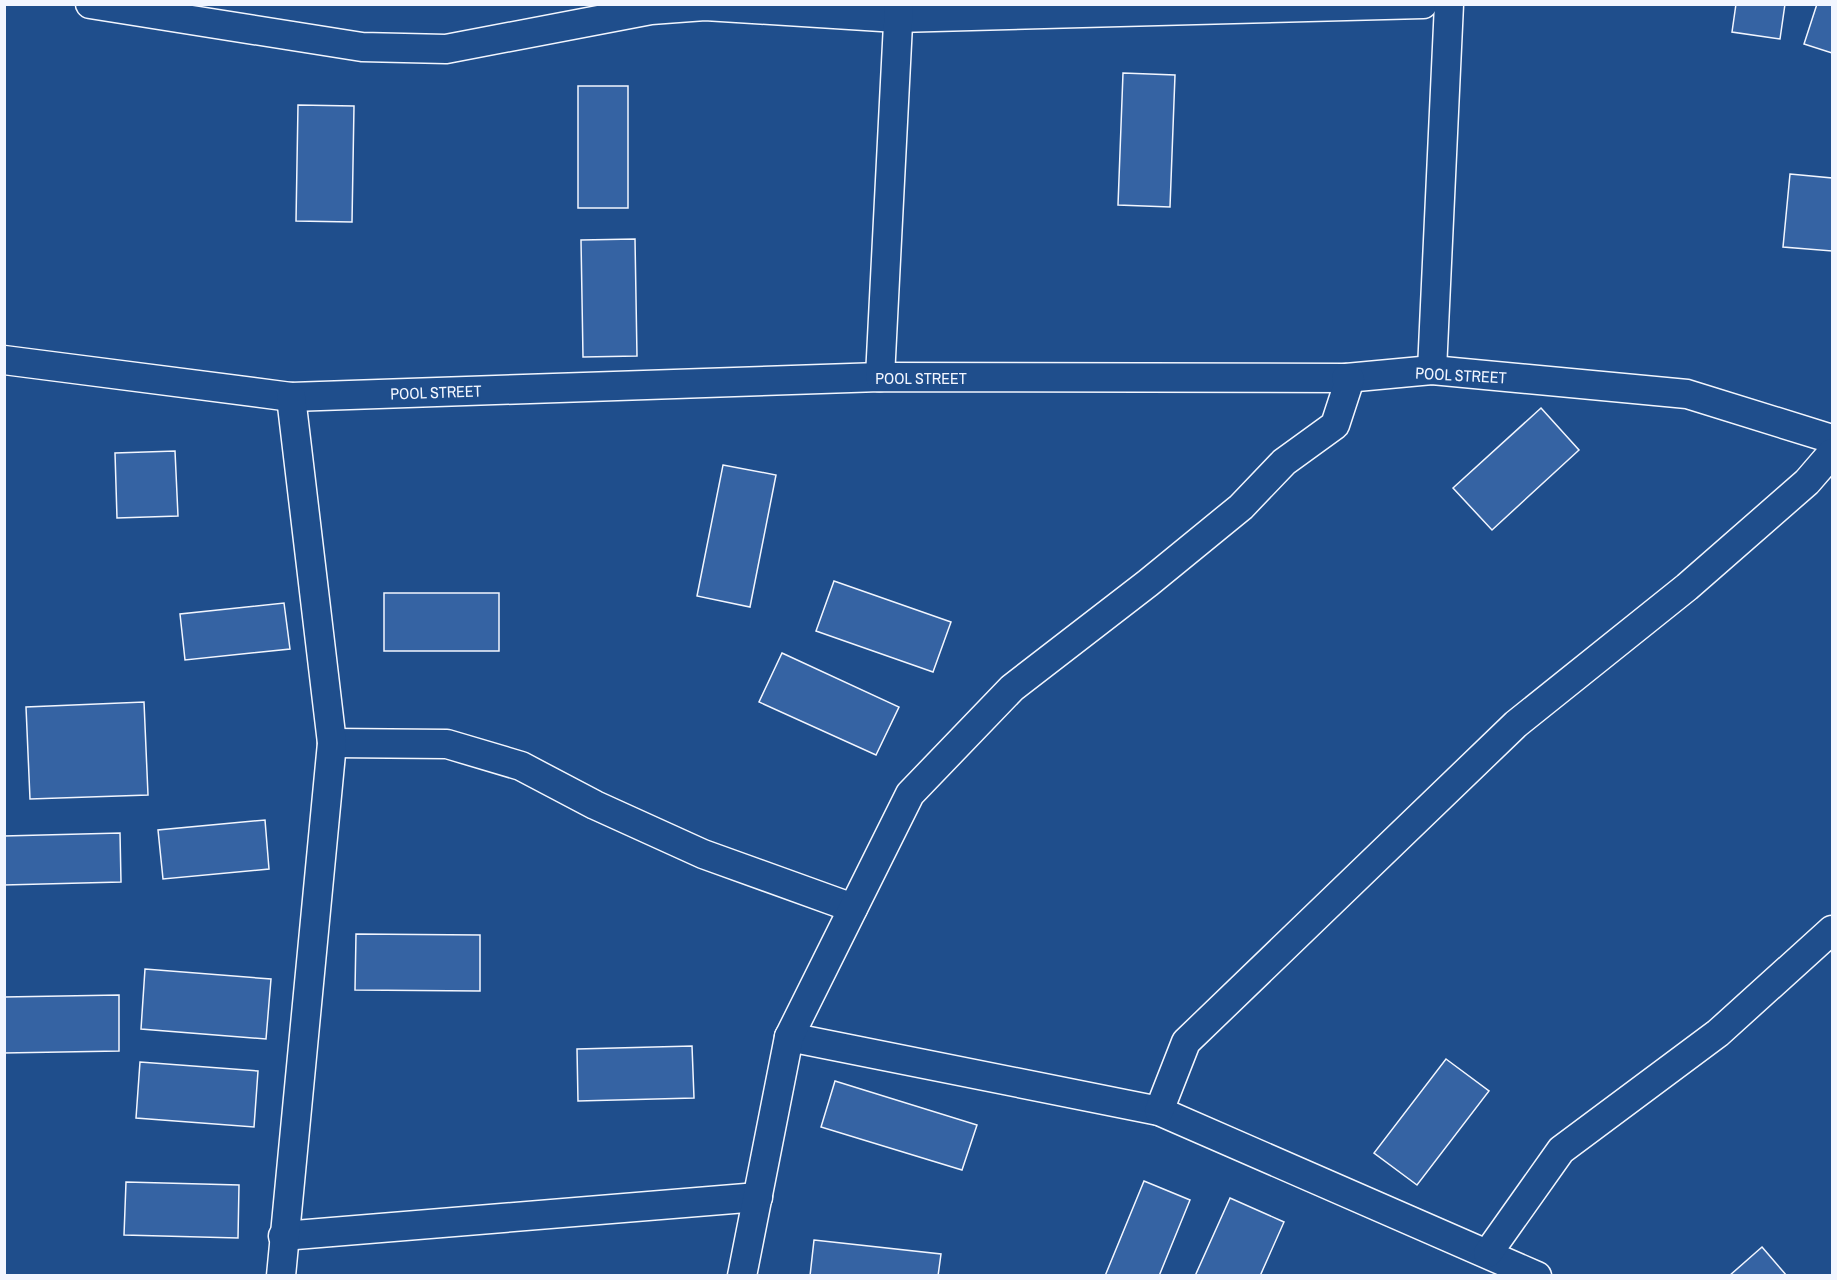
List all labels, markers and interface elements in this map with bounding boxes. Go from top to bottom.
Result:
street label: POOL STREET [1415,362,1507,388]
street label: POOL STREET [875,367,967,389]
street label: POOL STREET [390,379,482,405]

